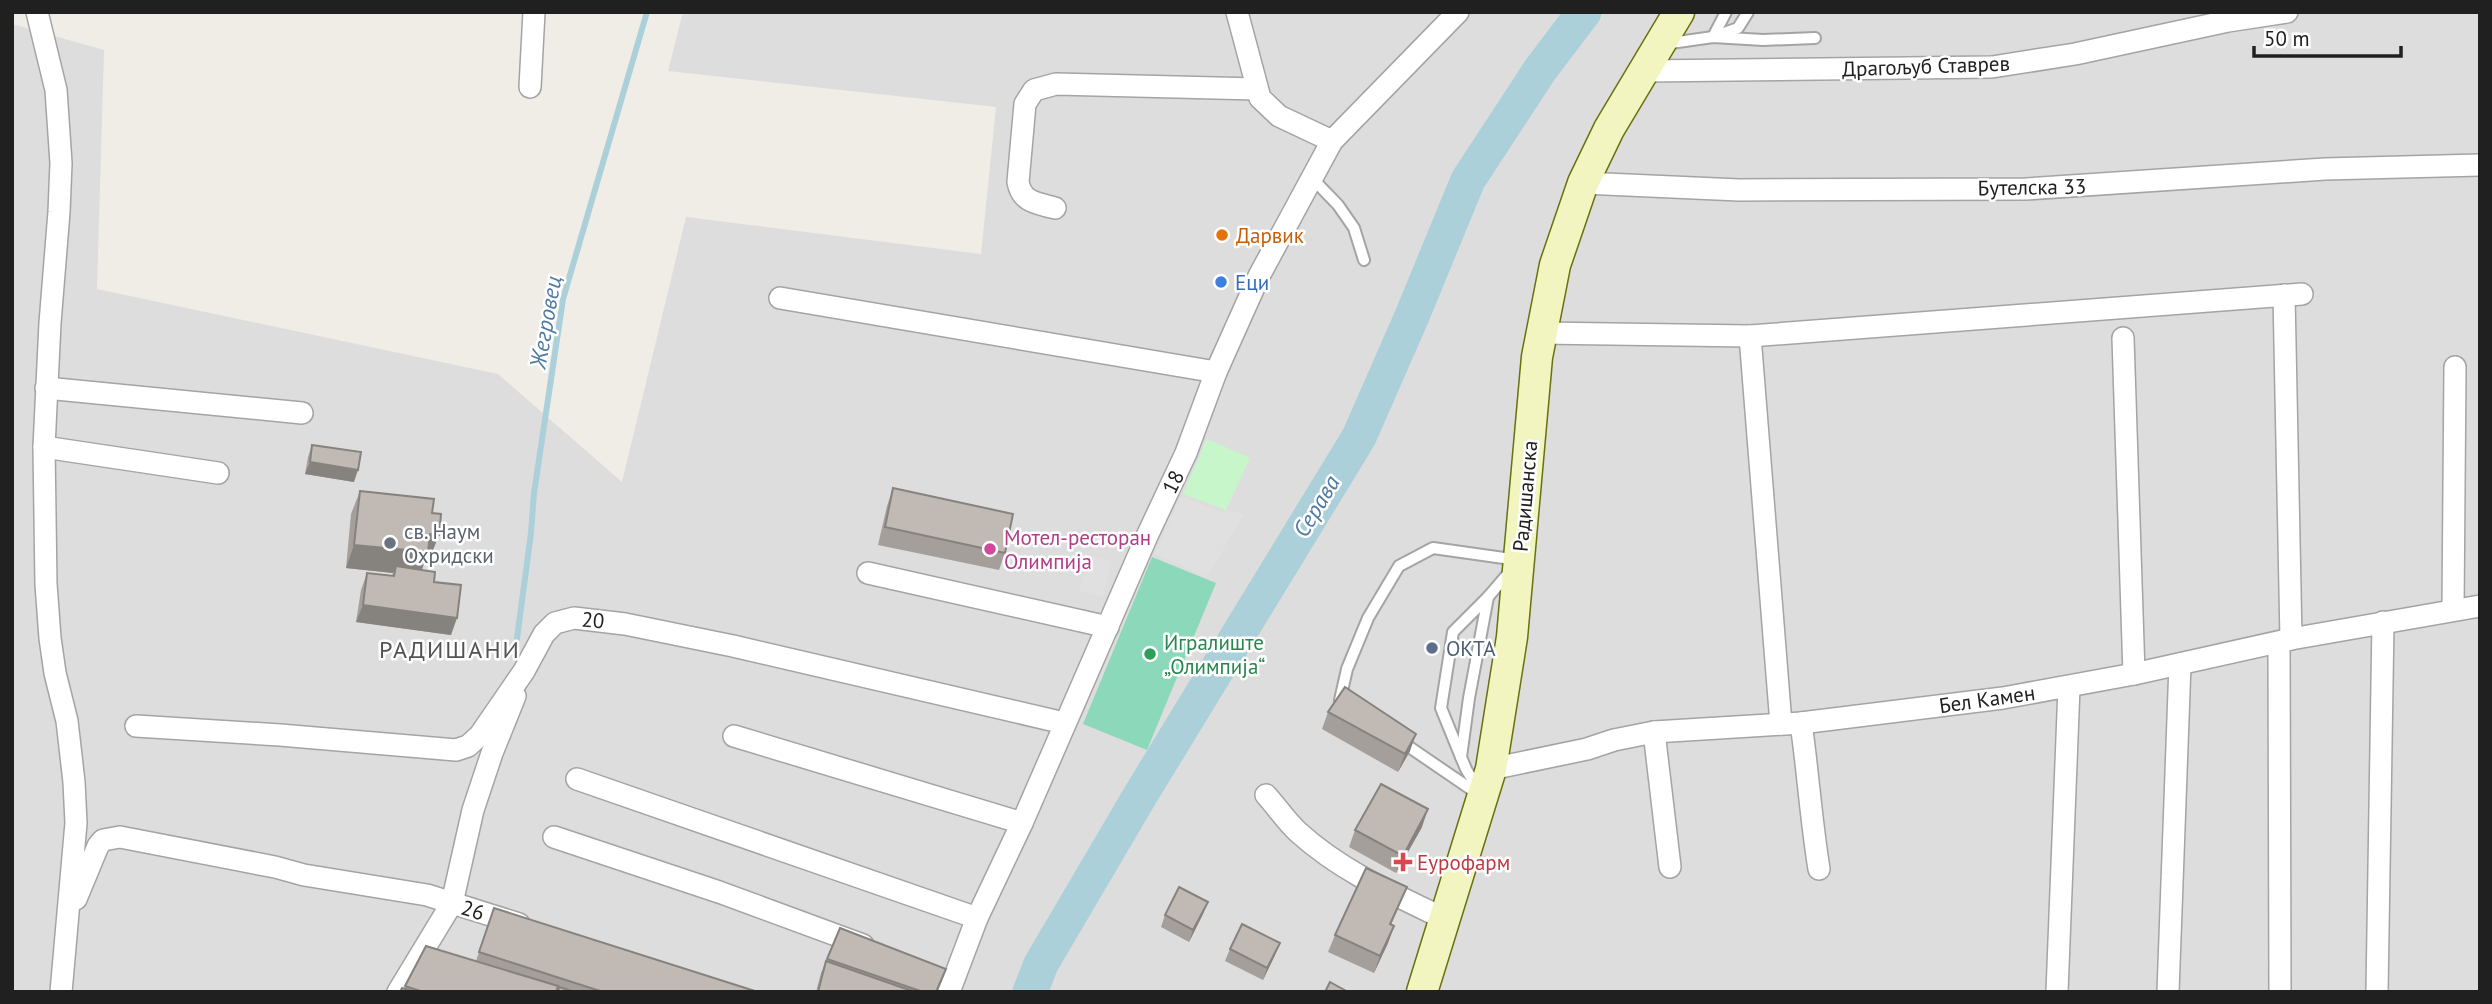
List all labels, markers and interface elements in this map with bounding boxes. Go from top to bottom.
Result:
scale bar [2254,14,2401,58]
text: 50 m [2264,25,2310,52]
street label: Драгољуб Ставрев [1842,50,2010,82]
street label: Бутелска 33 [1977,173,2087,201]
place label: Дарвик [1236,222,1304,249]
marker: Дарвик [1214,227,1230,243]
place label: Еци [1235,269,1269,296]
water label: Жегровец [522,273,567,373]
marker: Еци [1213,274,1229,290]
street label: Радишанска [1507,439,1543,553]
street label: 18 [1156,466,1190,498]
water label: Серава [1286,470,1346,542]
place label: св. Наум Охридски [404,518,494,569]
place label: Мотел-ресторан Олимпија [1004,524,1151,575]
marker: св. Наум Охридски [382,535,398,551]
marker: Мотел-ресторан Олимпија [982,541,998,557]
street label: 20 [580,606,606,634]
place label: Игралиште „Олимпија“ [1164,629,1265,680]
district label: РАДИШАНИ [379,634,521,665]
place label: ОКТА [1446,635,1496,662]
marker: ОКТА [1424,640,1440,656]
marker: Игралиште „Олимпија“ [1142,646,1158,662]
street label: Бел Камен [1937,679,2037,719]
place label: Еурофарм [1417,849,1510,876]
marker: Еурофарм [1395,854,1411,870]
street label: 26 [458,894,488,926]

